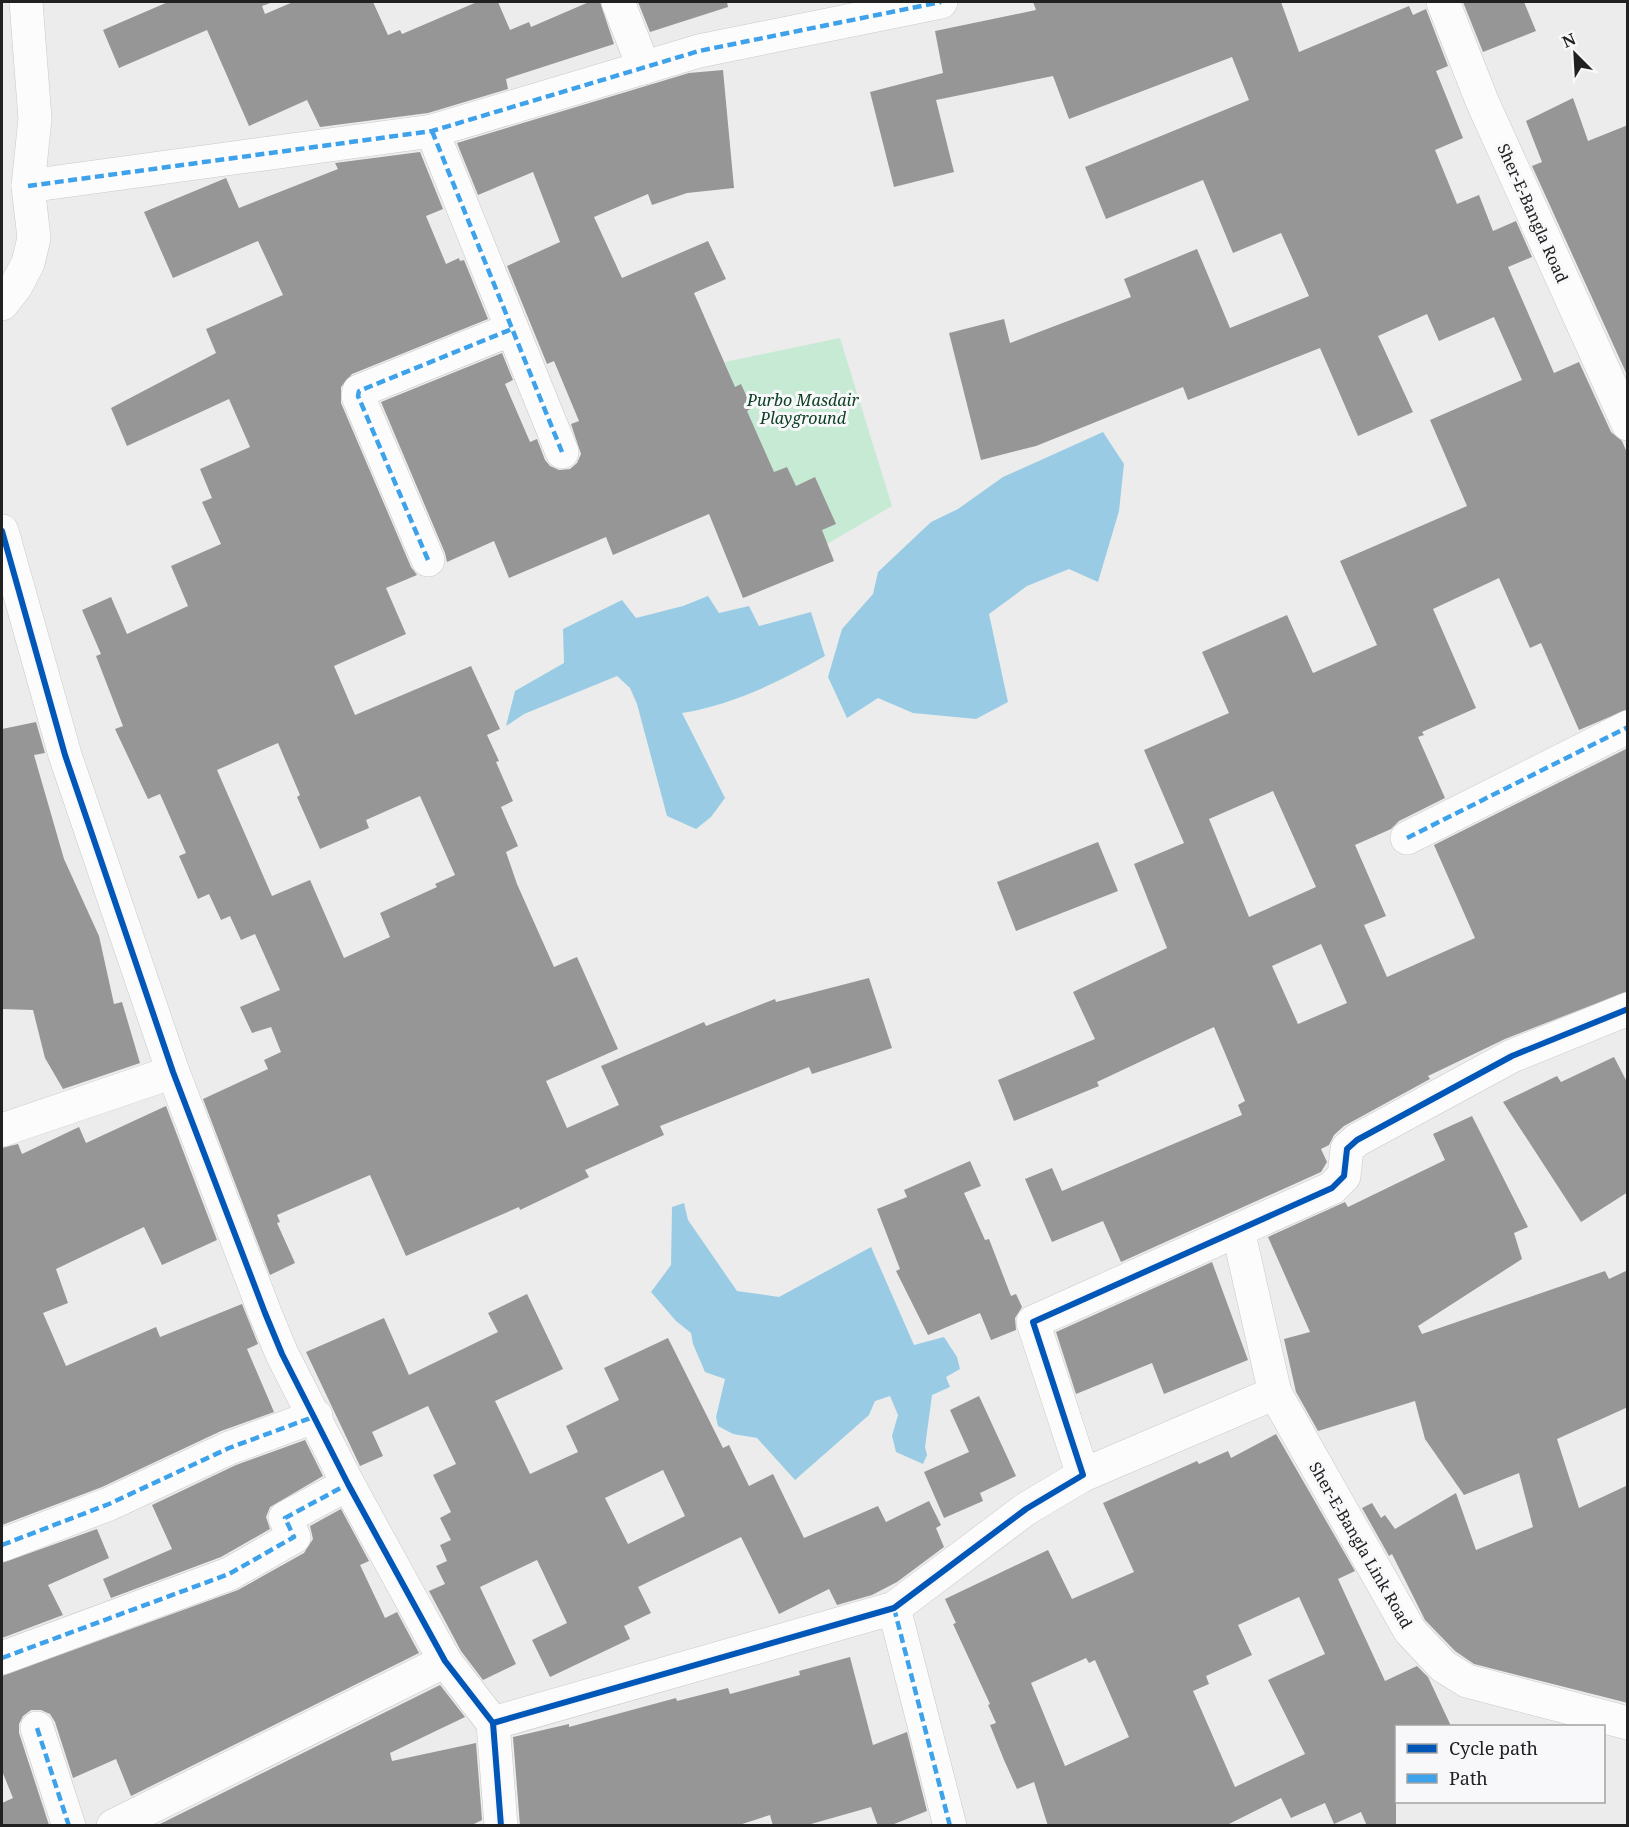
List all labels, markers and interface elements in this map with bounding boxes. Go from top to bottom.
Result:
north arrow [1545,24,1605,84]
text: N [1559,28,1579,53]
street label: Sher-E-Bangla Road [1492,140,1574,286]
park label: Purbo Masdair Playground [746,389,859,429]
street label: Sher-E-Bangla Link Road [1304,1458,1418,1632]
legend [1395,1725,1605,1803]
text: Cycle path [1449,1736,1538,1760]
text: Path [1449,1766,1488,1790]

